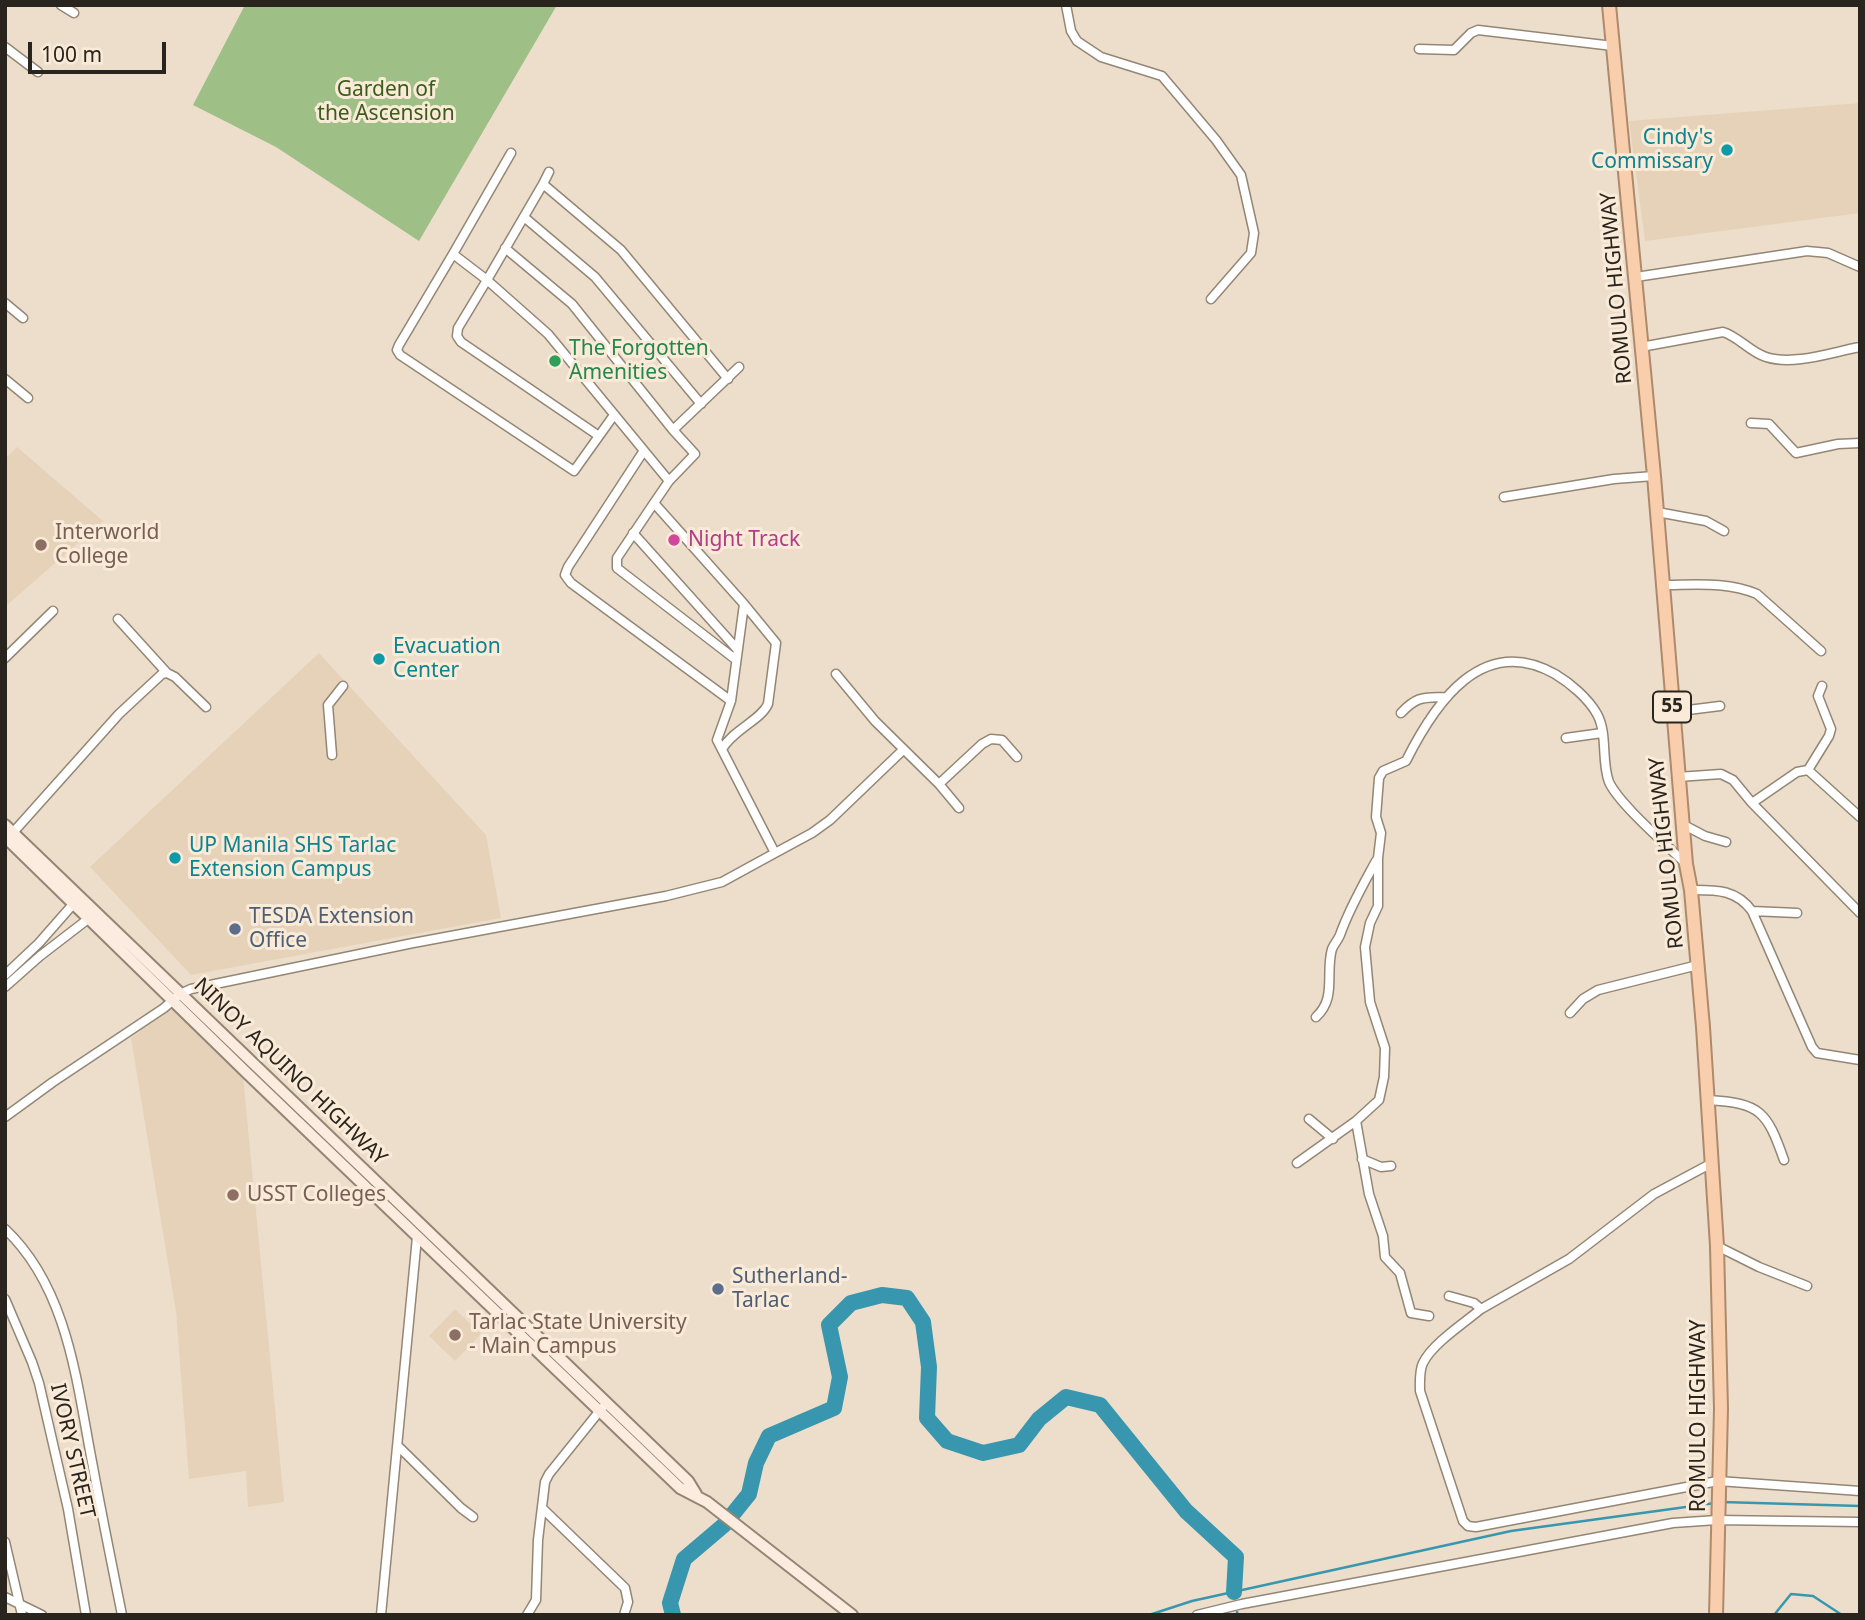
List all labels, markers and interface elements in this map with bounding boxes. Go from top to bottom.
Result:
scale bar [32,28,170,72]
text: 100 m [41,40,102,68]
park label: Garden of the Ascension [317,77,455,127]
place label: Cindy's Commissary [1591,125,1713,175]
marker: Cindy's Commissary [1719,142,1735,158]
street label: ROMULO HIGHWAY [1596,191,1638,385]
place label: The Forgotten Amenities [569,336,709,386]
marker: The Forgotten Amenities [547,353,563,369]
place label: Interworld College [55,520,159,570]
place label: Night Track [688,527,800,553]
marker: Night Track [666,532,682,548]
marker: Interworld College [33,537,49,553]
place label: Evacuation Center [393,634,501,684]
marker: Evacuation Center [371,651,387,667]
road number: 55 [1653,692,1691,722]
street label: ROMULO HIGHWAY [1644,756,1690,950]
place label: UP Manila SHS Tarlac Extension Campus [189,833,396,883]
marker: UP Manila SHS Tarlac Extension Campus [167,850,183,866]
place label: TESDA Extension Office [249,904,414,954]
marker: TESDA Extension Office [227,921,243,937]
street label: NINOY AQUINO HIGHWAY [188,973,392,1171]
place label: USST Colleges [247,1182,386,1208]
marker: USST Colleges [225,1187,241,1203]
place label: Sutherland- Tarlac [732,1264,847,1314]
marker: Sutherland- Tarlac [710,1281,726,1297]
place label: Tarlac State University - Main Campus [469,1310,687,1360]
street label: ROMULO HIGHWAY [1686,1320,1712,1512]
marker: Tarlac State University - Main Campus [447,1327,463,1343]
street label: IVORY STREET [44,1381,100,1521]

